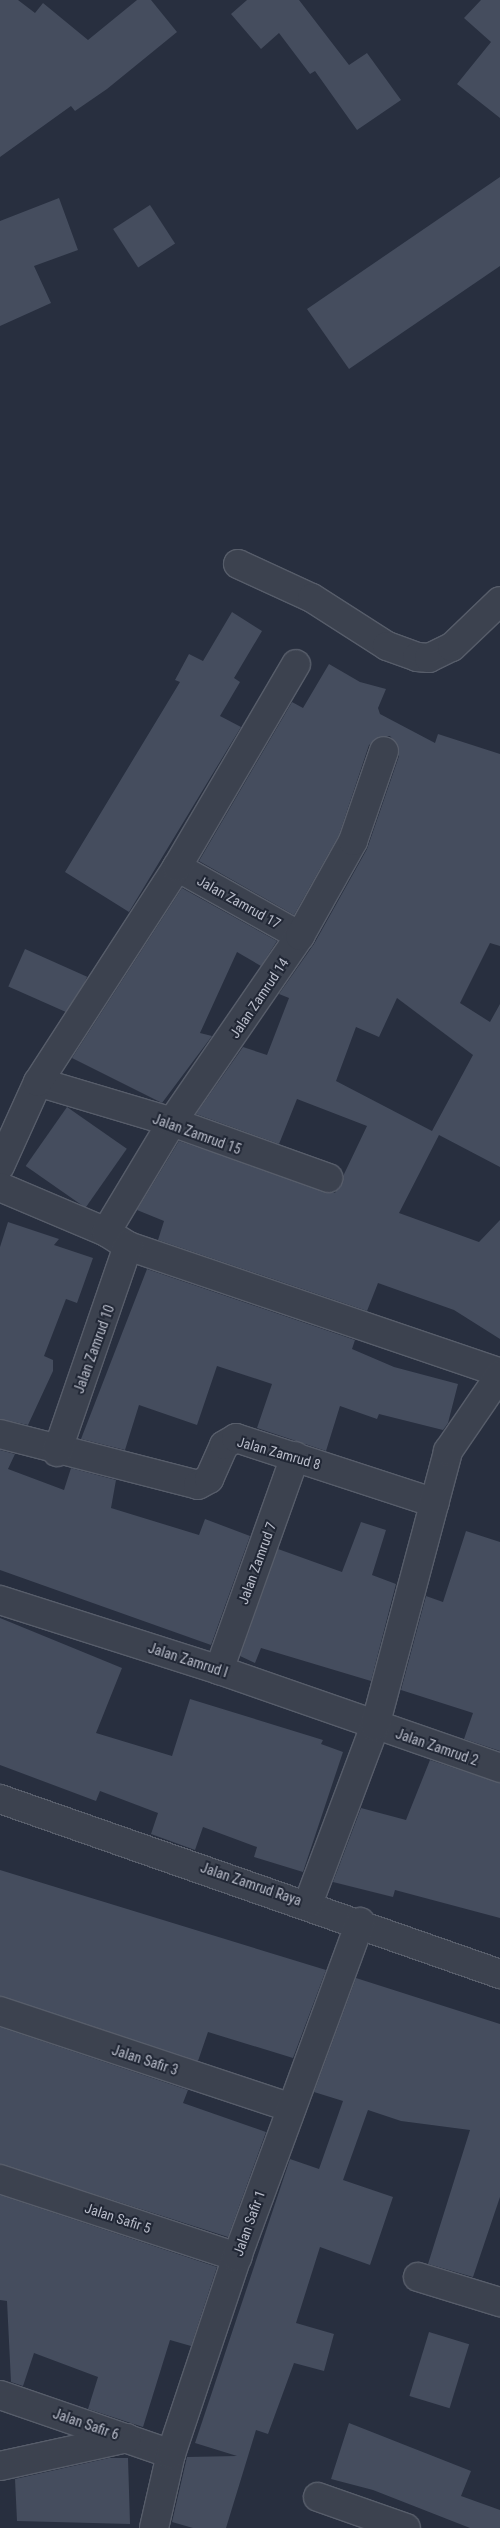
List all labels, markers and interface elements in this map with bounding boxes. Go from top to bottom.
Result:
street label: Jalan Zamrud 17 [194,872,284,932]
street label: Jalan Zamrud 14 [226,955,292,1041]
street label: Jalan Zamrud 15 [150,1110,244,1158]
street label: Jalan Zamrud 10 [70,1302,118,1396]
street label: Jalan Zamrud 8 [235,1433,323,1473]
street label: Jalan Zamrud 7 [234,1520,280,1606]
street label: Jalan Zamrud I [146,1639,230,1681]
street label: Jalan Zamrud 2 [394,1725,480,1769]
street label: Jalan Zamrud Raya [198,1859,304,1909]
street label: Jalan Safir 3 [110,2041,180,2079]
street label: Jalan Safir 1 [229,2188,269,2258]
street label: Jalan Safir 5 [83,2199,153,2237]
street label: Jalan Safir 6 [51,2405,121,2443]

